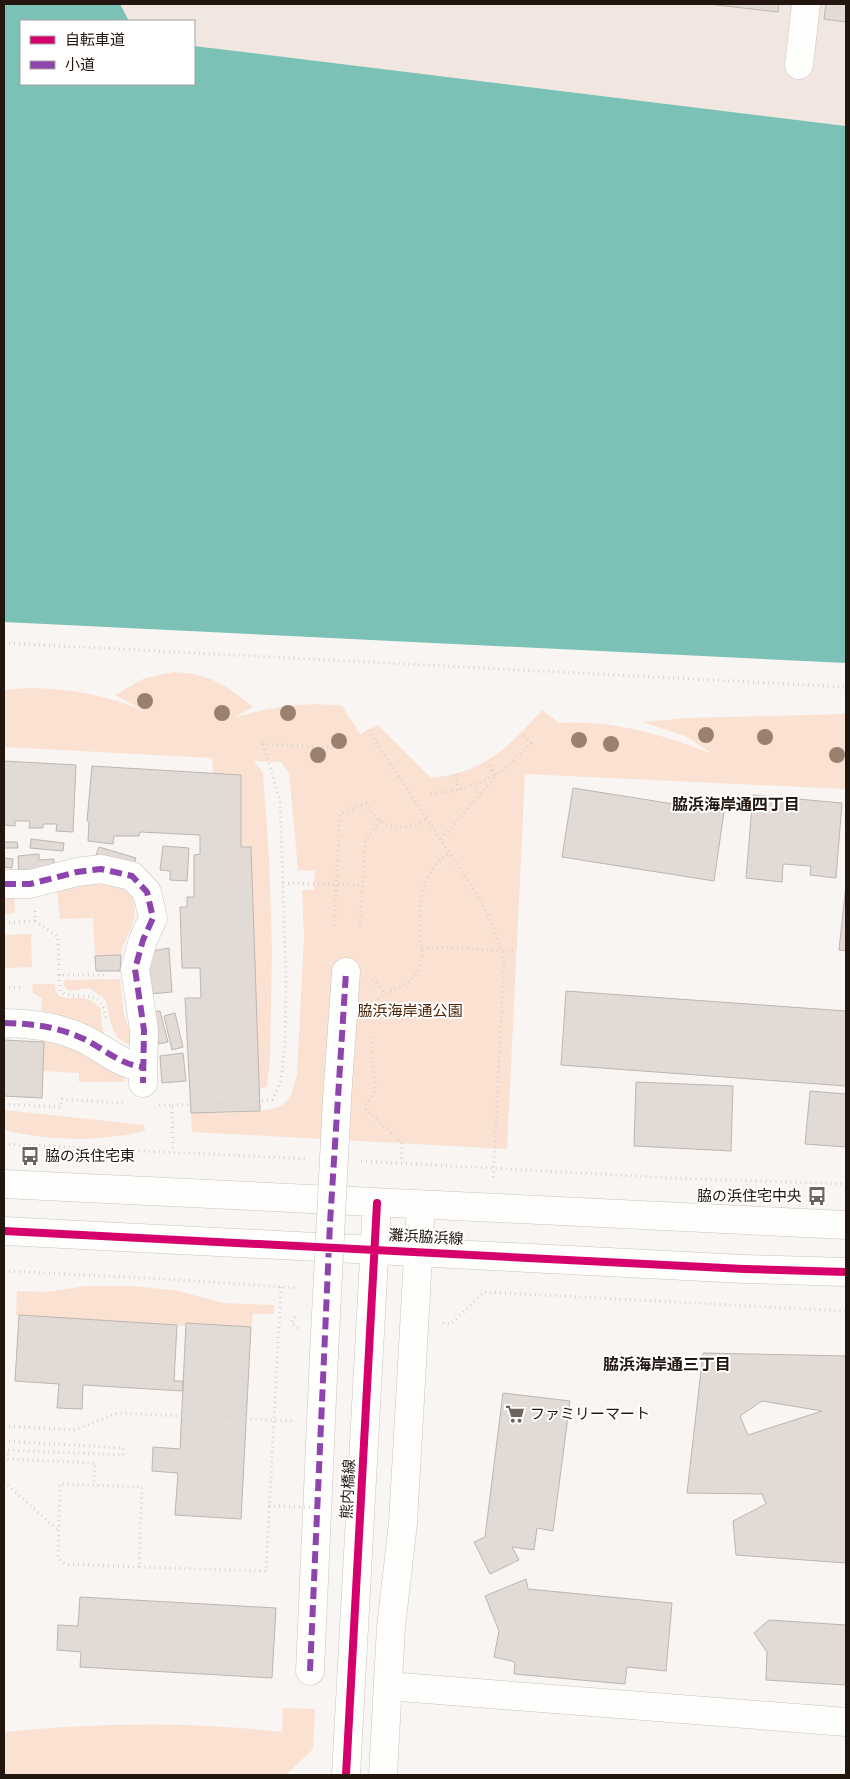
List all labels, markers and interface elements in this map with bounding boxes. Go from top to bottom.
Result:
legend [20,20,195,85]
text: 自転車道 [65,30,125,48]
text: 小道 [65,55,95,73]
district label: 脇浜海岸通四丁目 [672,794,800,813]
park label: 脇浜海岸通公園 [357,1001,463,1019]
bus stop icon: 脇の浜住宅東 [19,1145,41,1167]
place label: 脇の浜住宅東 [45,1146,135,1164]
bus stop icon: 脇の浜住宅中央 [806,1185,828,1207]
place label: 脇の浜住宅中央 [697,1186,802,1204]
street label: 灘浜脇浜線 [388,1225,464,1247]
district label: 脇浜海岸通三丁目 [603,1354,731,1373]
supermarket icon: ファミリーマート [504,1403,526,1425]
place label: ファミリーマート [530,1404,650,1422]
street label: 熊内橋線 [336,1459,358,1519]

